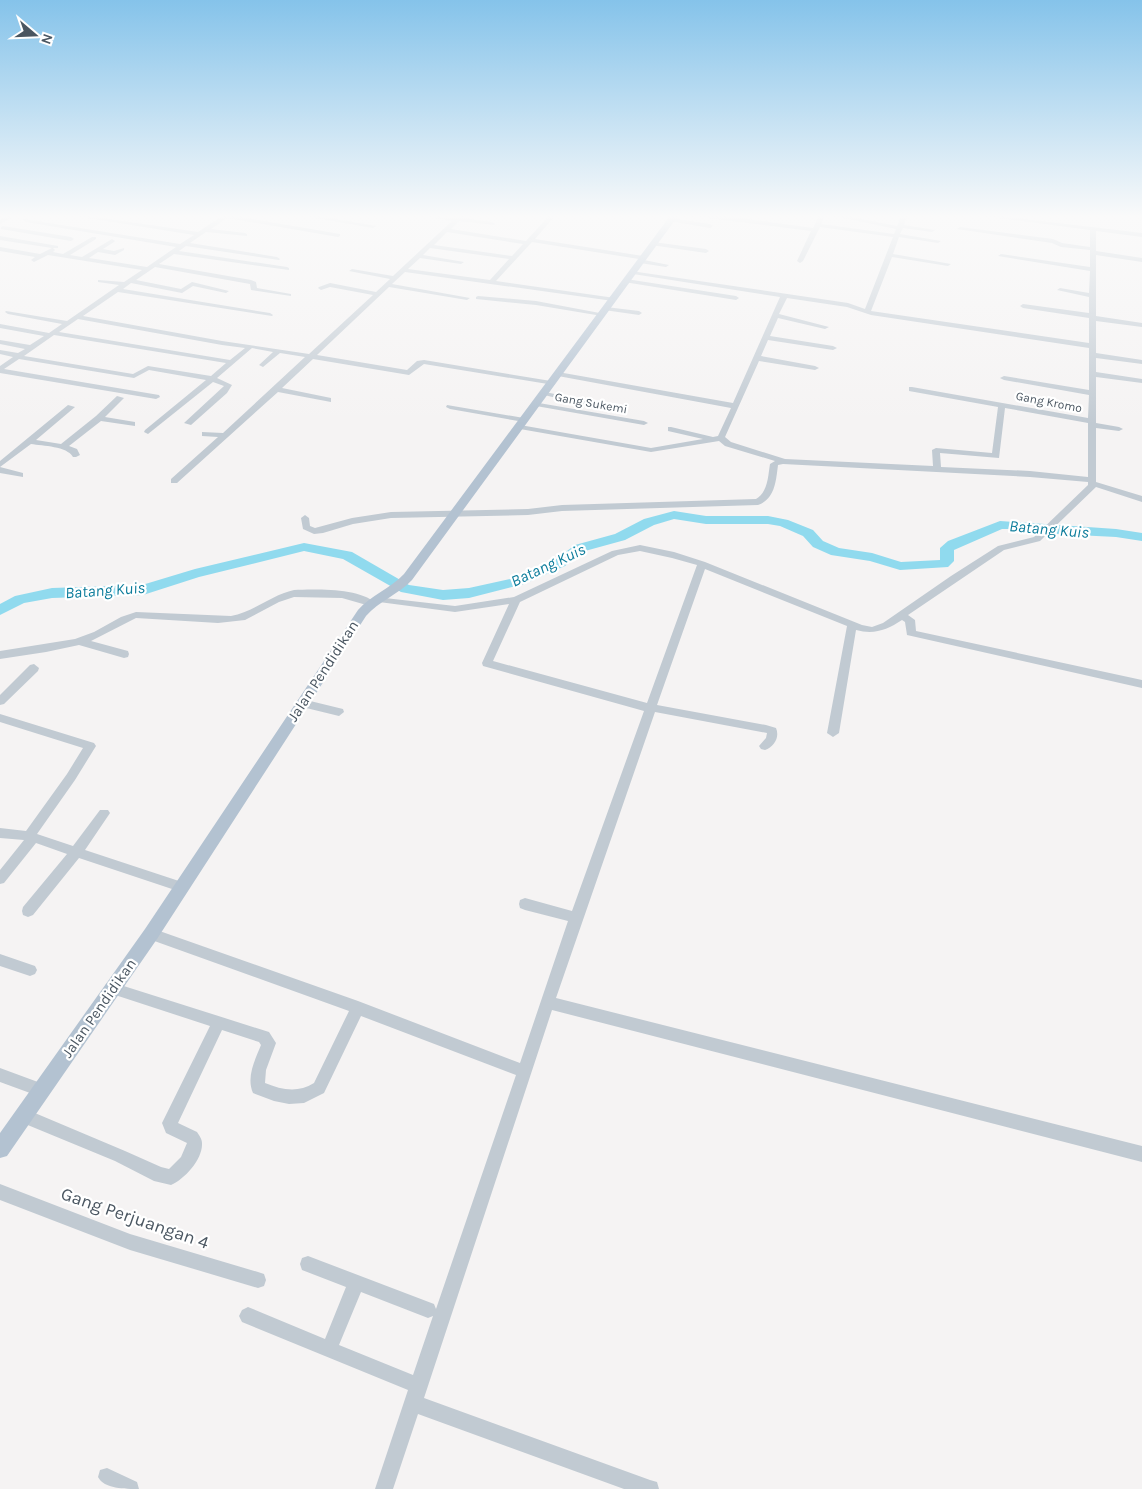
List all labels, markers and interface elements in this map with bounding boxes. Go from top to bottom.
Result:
north arrow [10,10,60,60]
text: N [37,32,56,47]
street label: Gang Kromo [1015,389,1083,415]
street label: Gang Sukemi [554,390,628,416]
water label: Batang Kuis [1008,516,1090,542]
water label: Batang Kuis [508,539,589,591]
water label: Batang Kuis [64,578,146,602]
street label: Jalan Pendidikan [284,617,362,725]
street label: Jalan Pendidikan [58,955,140,1061]
street label: Gang Perjuangan 4 [58,1182,212,1254]

